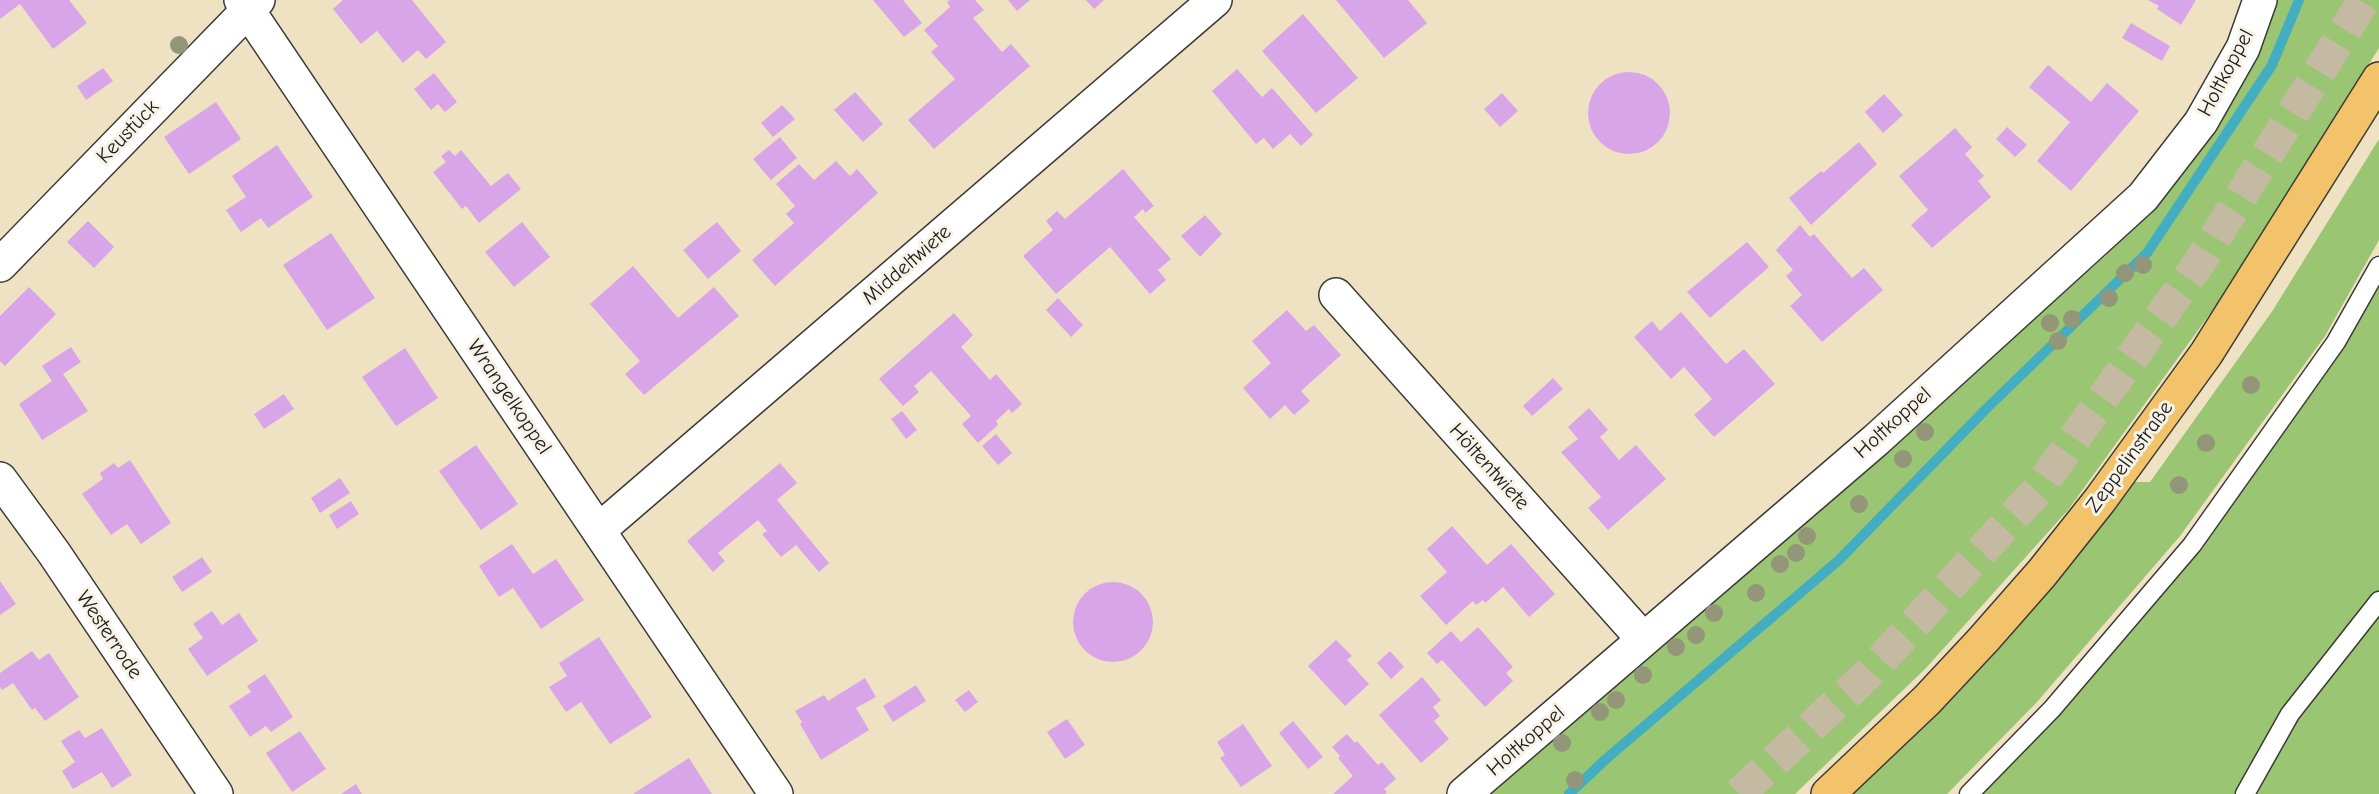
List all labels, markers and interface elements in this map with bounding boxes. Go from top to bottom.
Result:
street label: Holtkoppel [2193,25,2259,121]
street label: Keustück [92,95,164,169]
street label: Middeltwiete [857,220,957,310]
street label: Wrangelkoppel [461,335,557,459]
street label: Holtkoppel [1849,382,1937,464]
street label: Zeppelinstraße [2081,396,2179,518]
street label: Höltentwiete [1443,418,1535,516]
street label: Westerrode [70,586,148,684]
street label: Holtkoppel [1482,700,1570,782]

